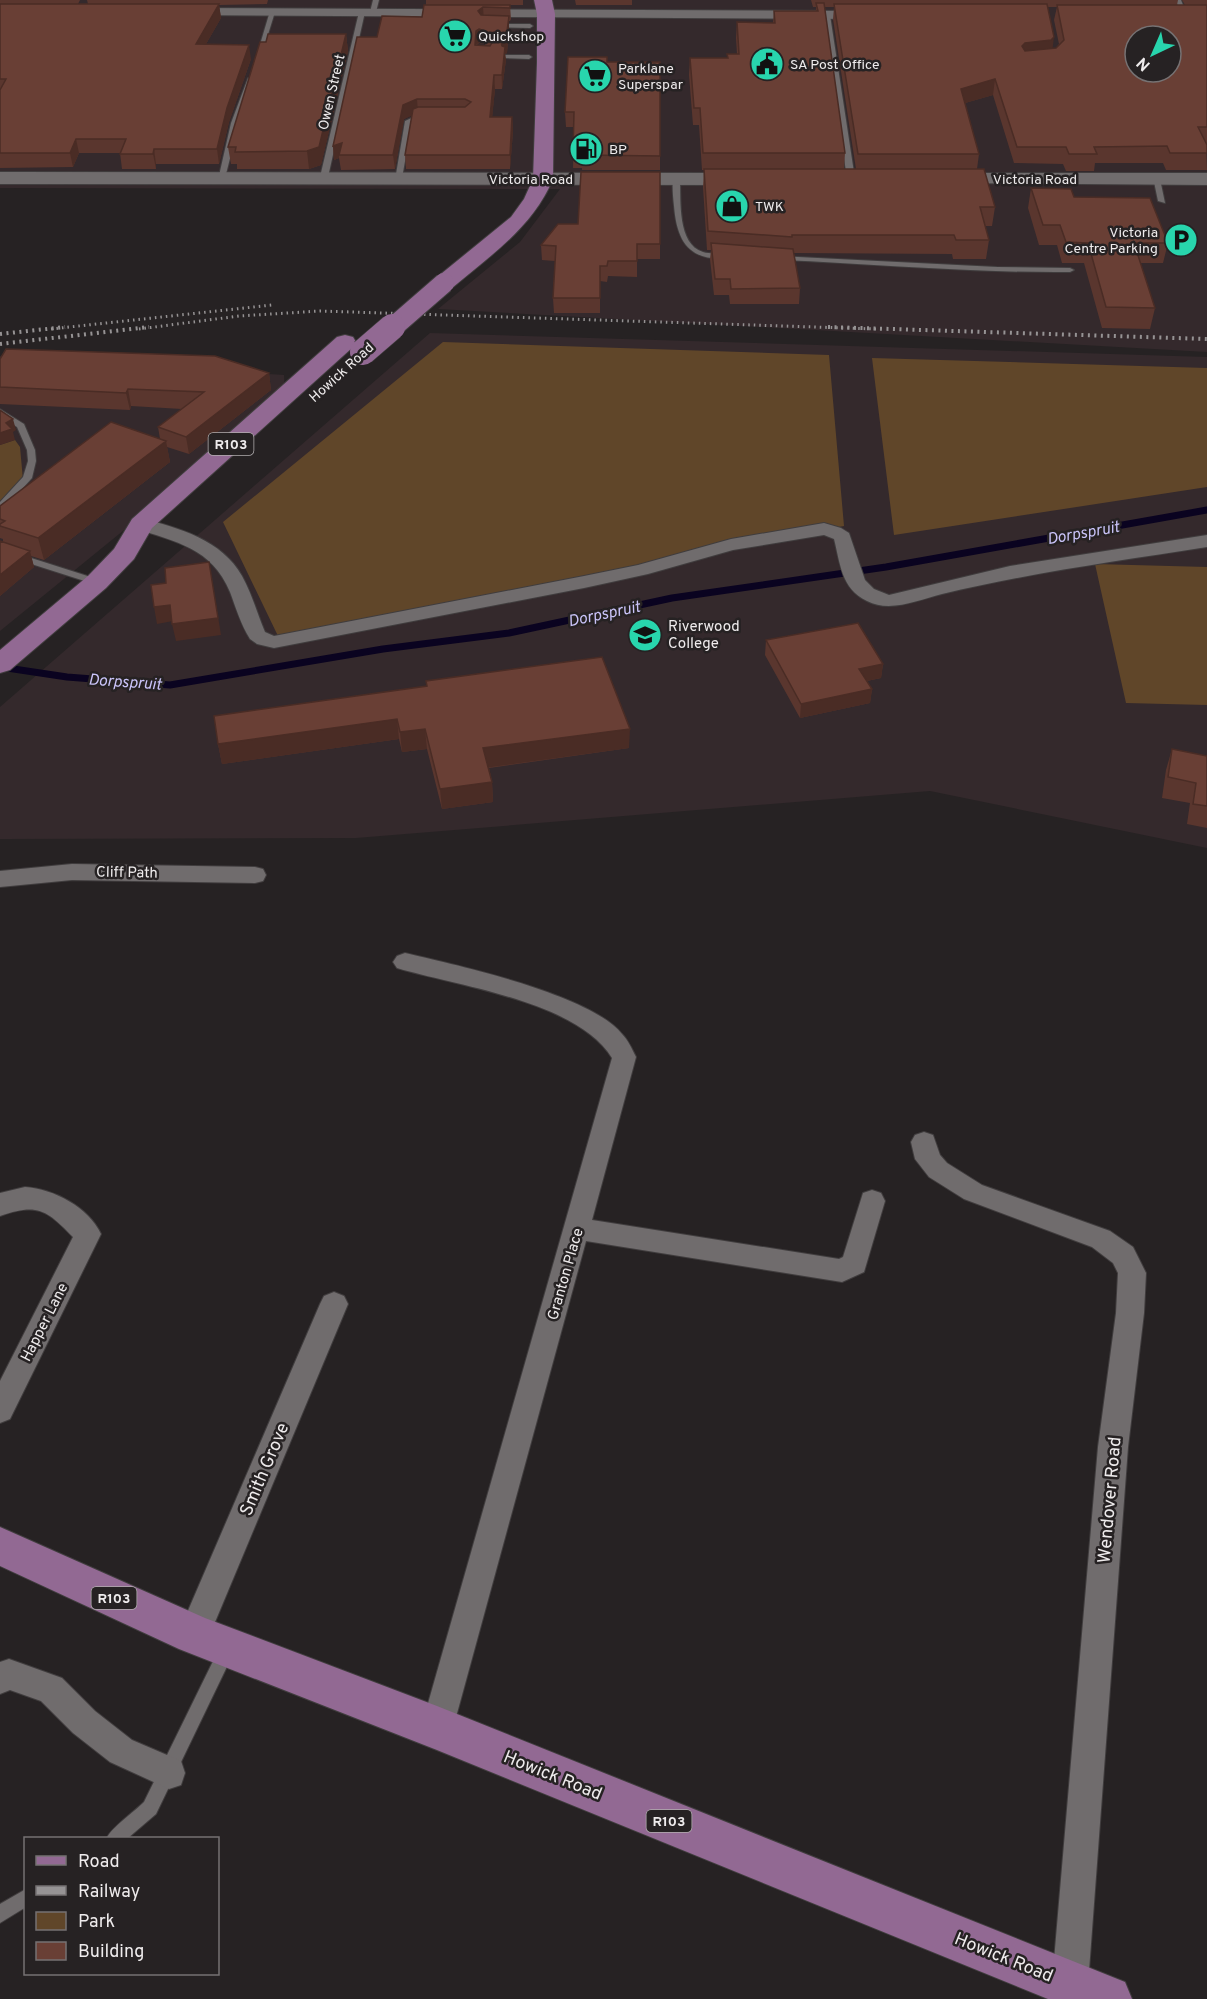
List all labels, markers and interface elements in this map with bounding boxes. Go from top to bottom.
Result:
supermarket icon: Quickshop [437,18,473,54]
north arrow [1123,24,1183,84]
place label: Quickshop [478,29,544,46]
public building icon: SA Post Office [749,46,785,82]
text: N [1133,52,1155,75]
street label: Owen Street [315,53,349,132]
place label: SA Post Office [790,57,880,74]
supermarket icon: Parklane Superspar [577,58,613,94]
place label: Parklane Superspar [618,61,684,94]
fuel station icon: BP [568,131,604,167]
place label: BP [609,142,627,159]
street label: Victoria Road [489,172,573,189]
street label: Victoria Road [993,172,1077,189]
shop icon: TWK [714,188,750,224]
place label: TWK [755,199,784,216]
parking icon: Victoria Centre Parking [1163,222,1199,258]
place label: Victoria Centre Parking [1064,225,1158,258]
street label: Howick Road [306,340,378,407]
road number: R103 [208,433,254,455]
water label: Dorpspruit [1045,518,1123,550]
water label: Dorpspruit [566,597,644,632]
school or university icon: Riverwood College [627,617,663,653]
place label: Riverwood College [668,618,740,654]
water label: Dorpspruit [88,670,164,696]
street label: Cliff Path [96,863,158,884]
street label: Granton Place [544,1226,589,1323]
street label: Happer Lane [17,1280,73,1365]
street label: Smith Grove [235,1419,295,1520]
street label: Wendover Road [1094,1436,1127,1564]
road number: R103 [92,1587,136,1609]
street label: Howick Road [500,1746,605,1807]
road number: R103 [646,1810,692,1832]
legend [24,1837,219,1975]
text: Road [78,1851,120,1874]
text: Railway [78,1881,140,1904]
text: Park [78,1911,115,1934]
street label: Howick Road [951,1928,1056,1989]
text: Building [78,1941,144,1964]

